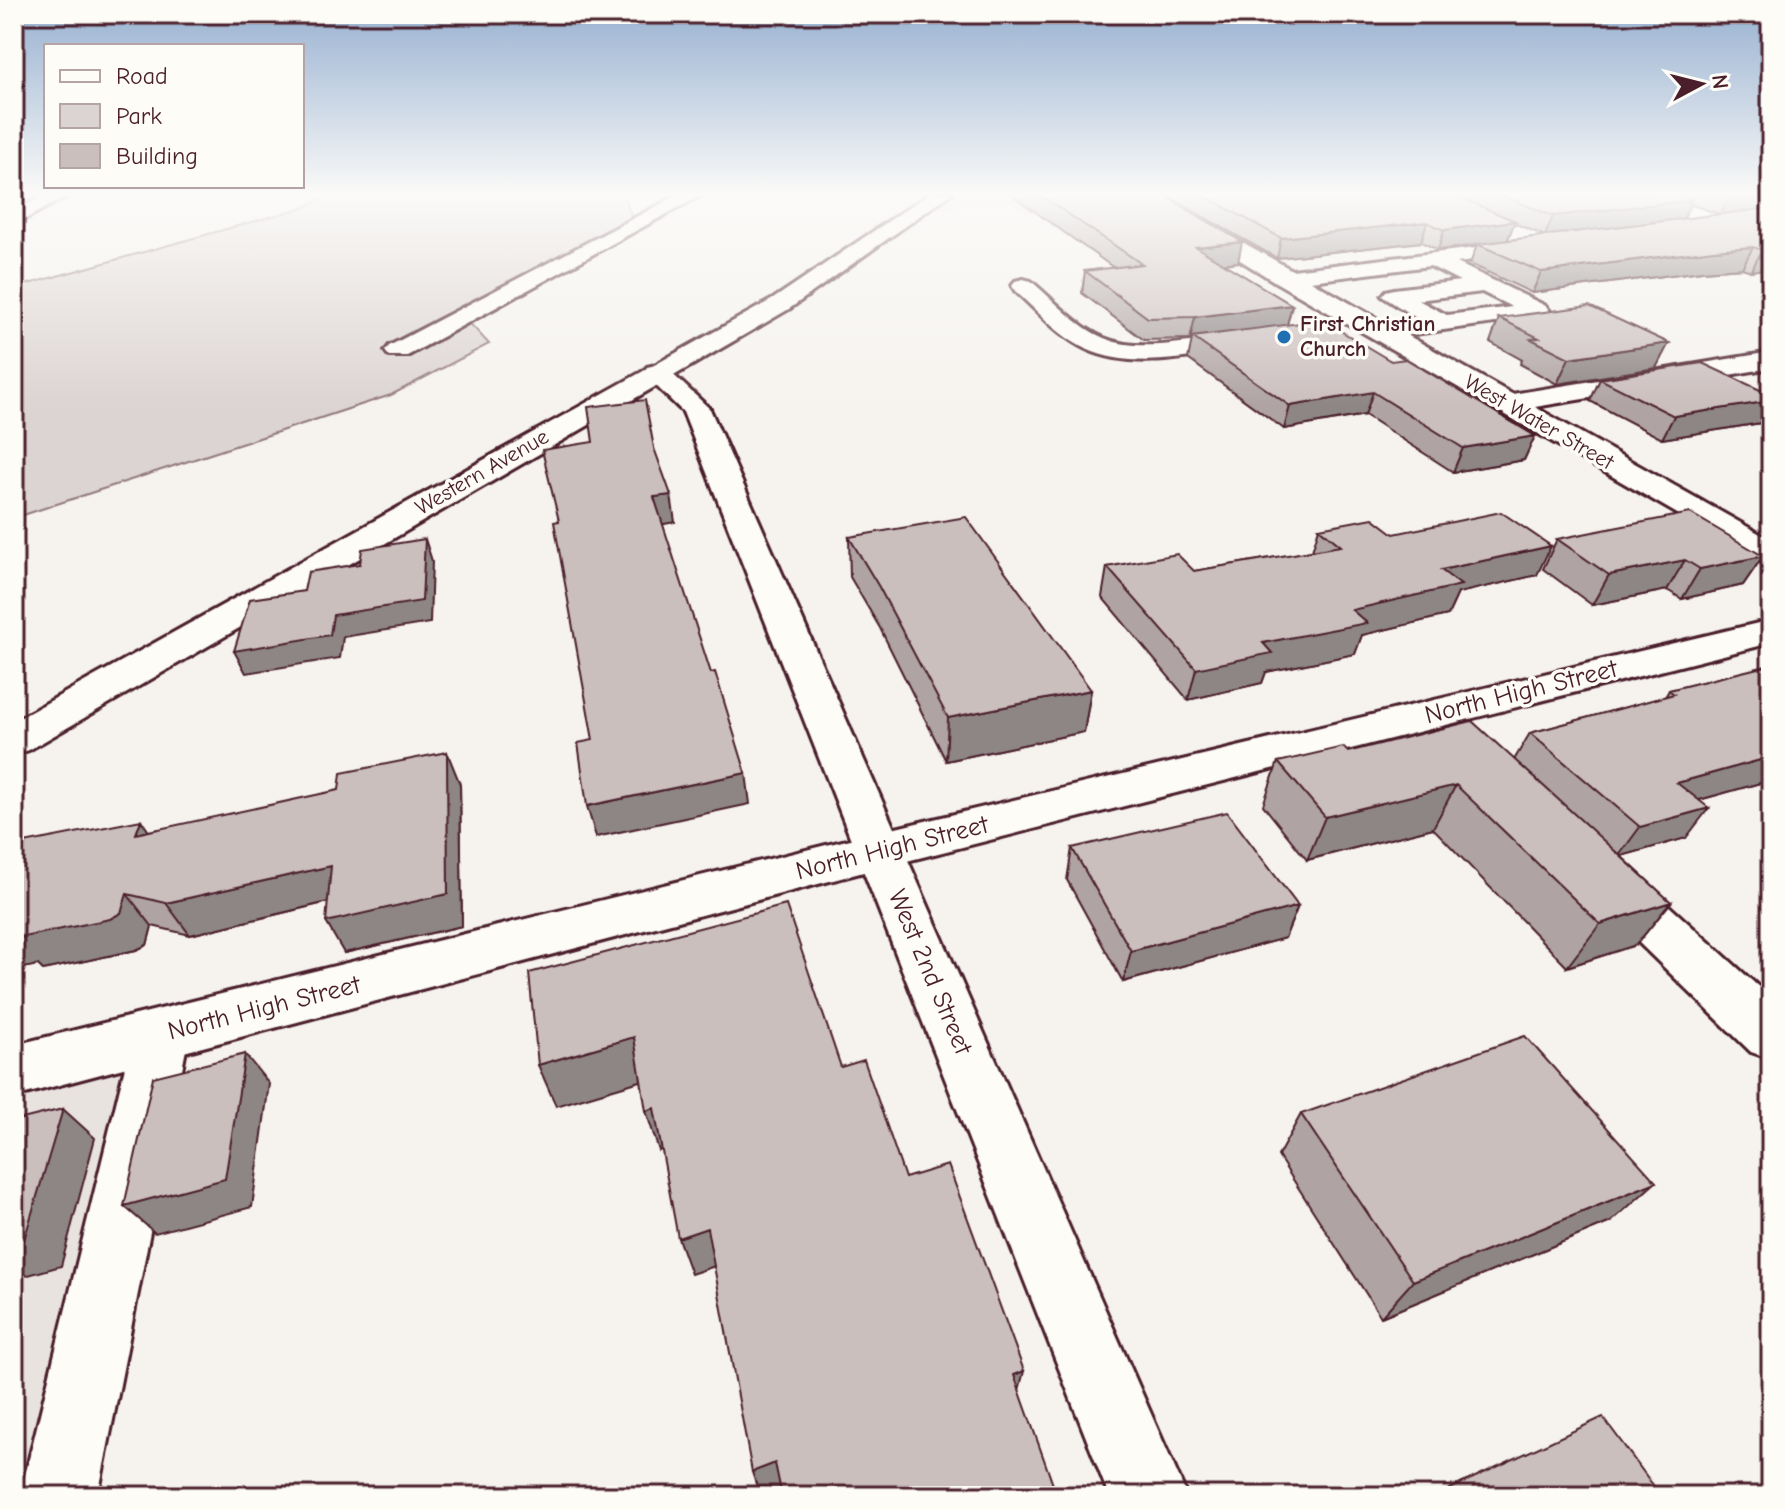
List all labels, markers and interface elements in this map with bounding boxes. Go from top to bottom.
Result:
legend [44,44,304,188]
north arrow [1661,44,1741,124]
text: Road [116,62,168,90]
text: N [1706,73,1734,90]
text: Park [116,102,162,130]
text: Building [116,142,198,170]
place label: First Christian Church [1300,311,1435,362]
marker: First Christian Church [1275,328,1293,346]
street label: West Water Street [1460,369,1619,476]
street label: Western Avenue [411,423,553,521]
street label: North High Street [1422,653,1622,730]
street label: North High Street [793,809,993,886]
street label: West 2nd Street [882,885,979,1060]
street label: North High Street [165,969,365,1046]

